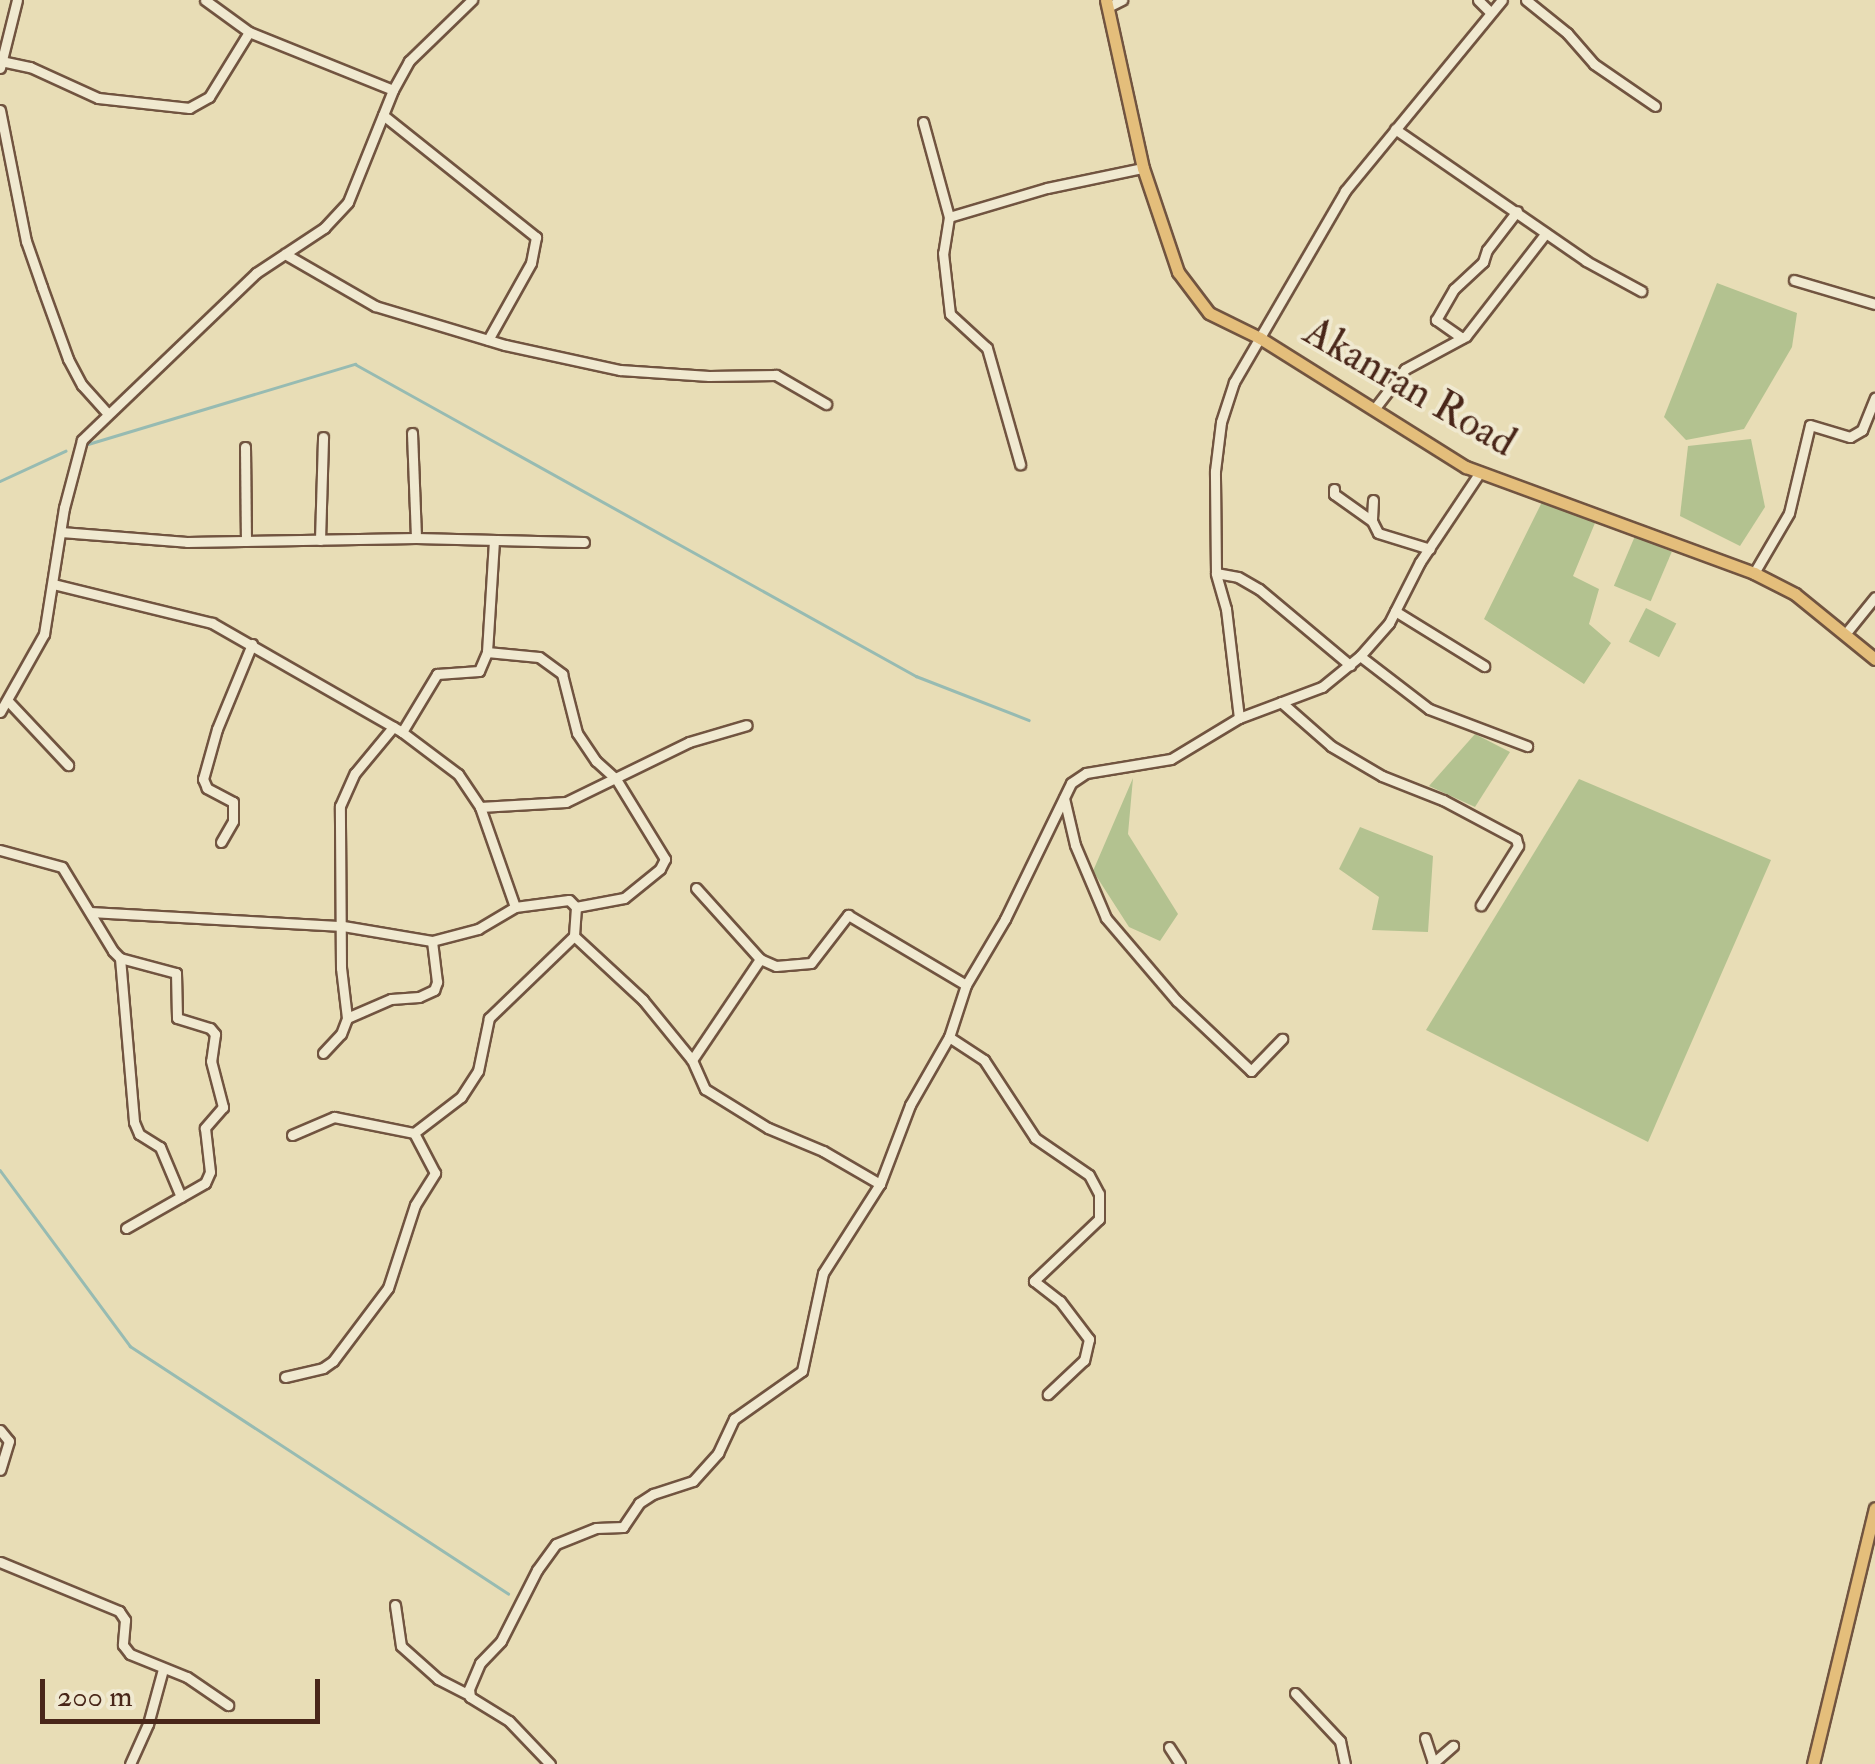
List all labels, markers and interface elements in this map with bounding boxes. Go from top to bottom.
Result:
street label: Akanran Road [1295,306,1525,468]
scale bar [45,1659,325,1721]
text: 200 m [57,1678,133,1715]

